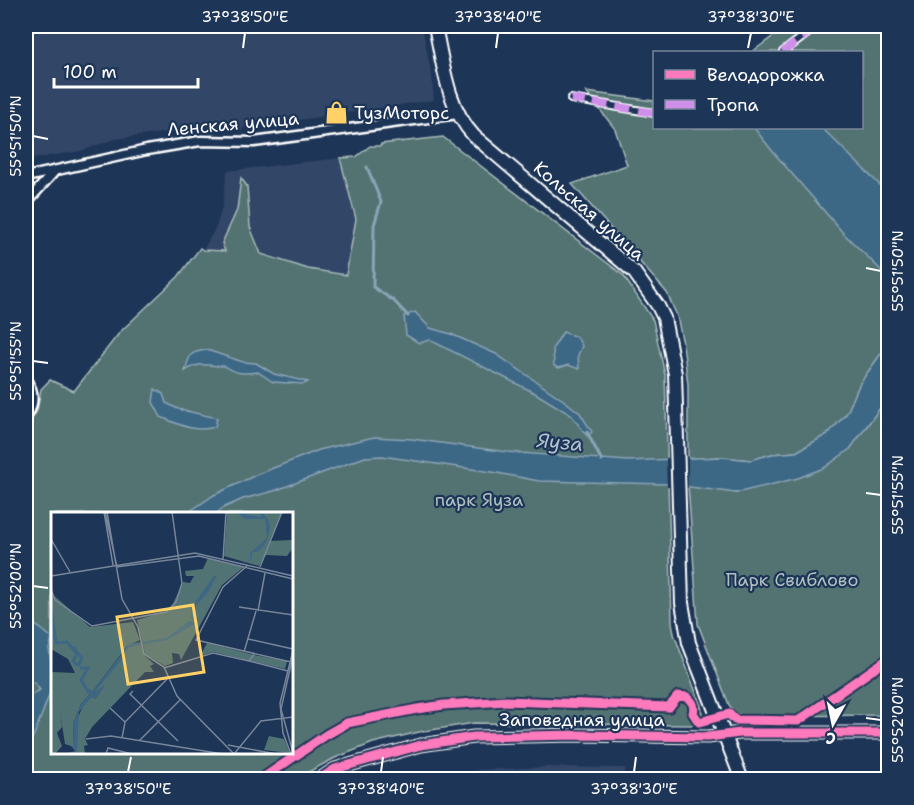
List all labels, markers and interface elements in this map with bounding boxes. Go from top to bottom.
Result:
text: 37°38'50"E [202,7,288,27]
text: 37°38'40"E [454,7,542,27]
text: 37°38'30"E [707,7,795,27]
scale bar [54,51,198,89]
legend [653,51,863,129]
text: 100 m [63,60,117,84]
text: Велодорожка [707,63,825,87]
text: Тропа [707,93,759,117]
text: 55°51'50"N [6,95,26,177]
shop icon: ТузМоторс [323,100,349,126]
place label: ТузМоторс [354,101,449,125]
street label: Ленская улица [166,106,300,142]
street label: Кольская улица [528,156,650,266]
text: 55°51'50"N [888,230,908,312]
text: 55°51'55"N [6,321,26,401]
water label: Яуза [535,427,584,457]
text: 55°51'55"N [888,455,908,535]
park label: парк Яуза [435,488,523,512]
inset map [51,512,292,754]
text: 55°52'00"N [6,543,26,629]
park label: Парк Свиблово [726,568,858,592]
text: 55°52'00"N [888,677,908,763]
north arrow [803,694,863,754]
street label: Заповедная улица [499,708,665,732]
text: С [824,727,837,749]
text: 37°38'50"E [85,779,171,799]
text: 37°38'40"E [337,779,425,799]
text: 37°38'30"E [590,779,678,799]

